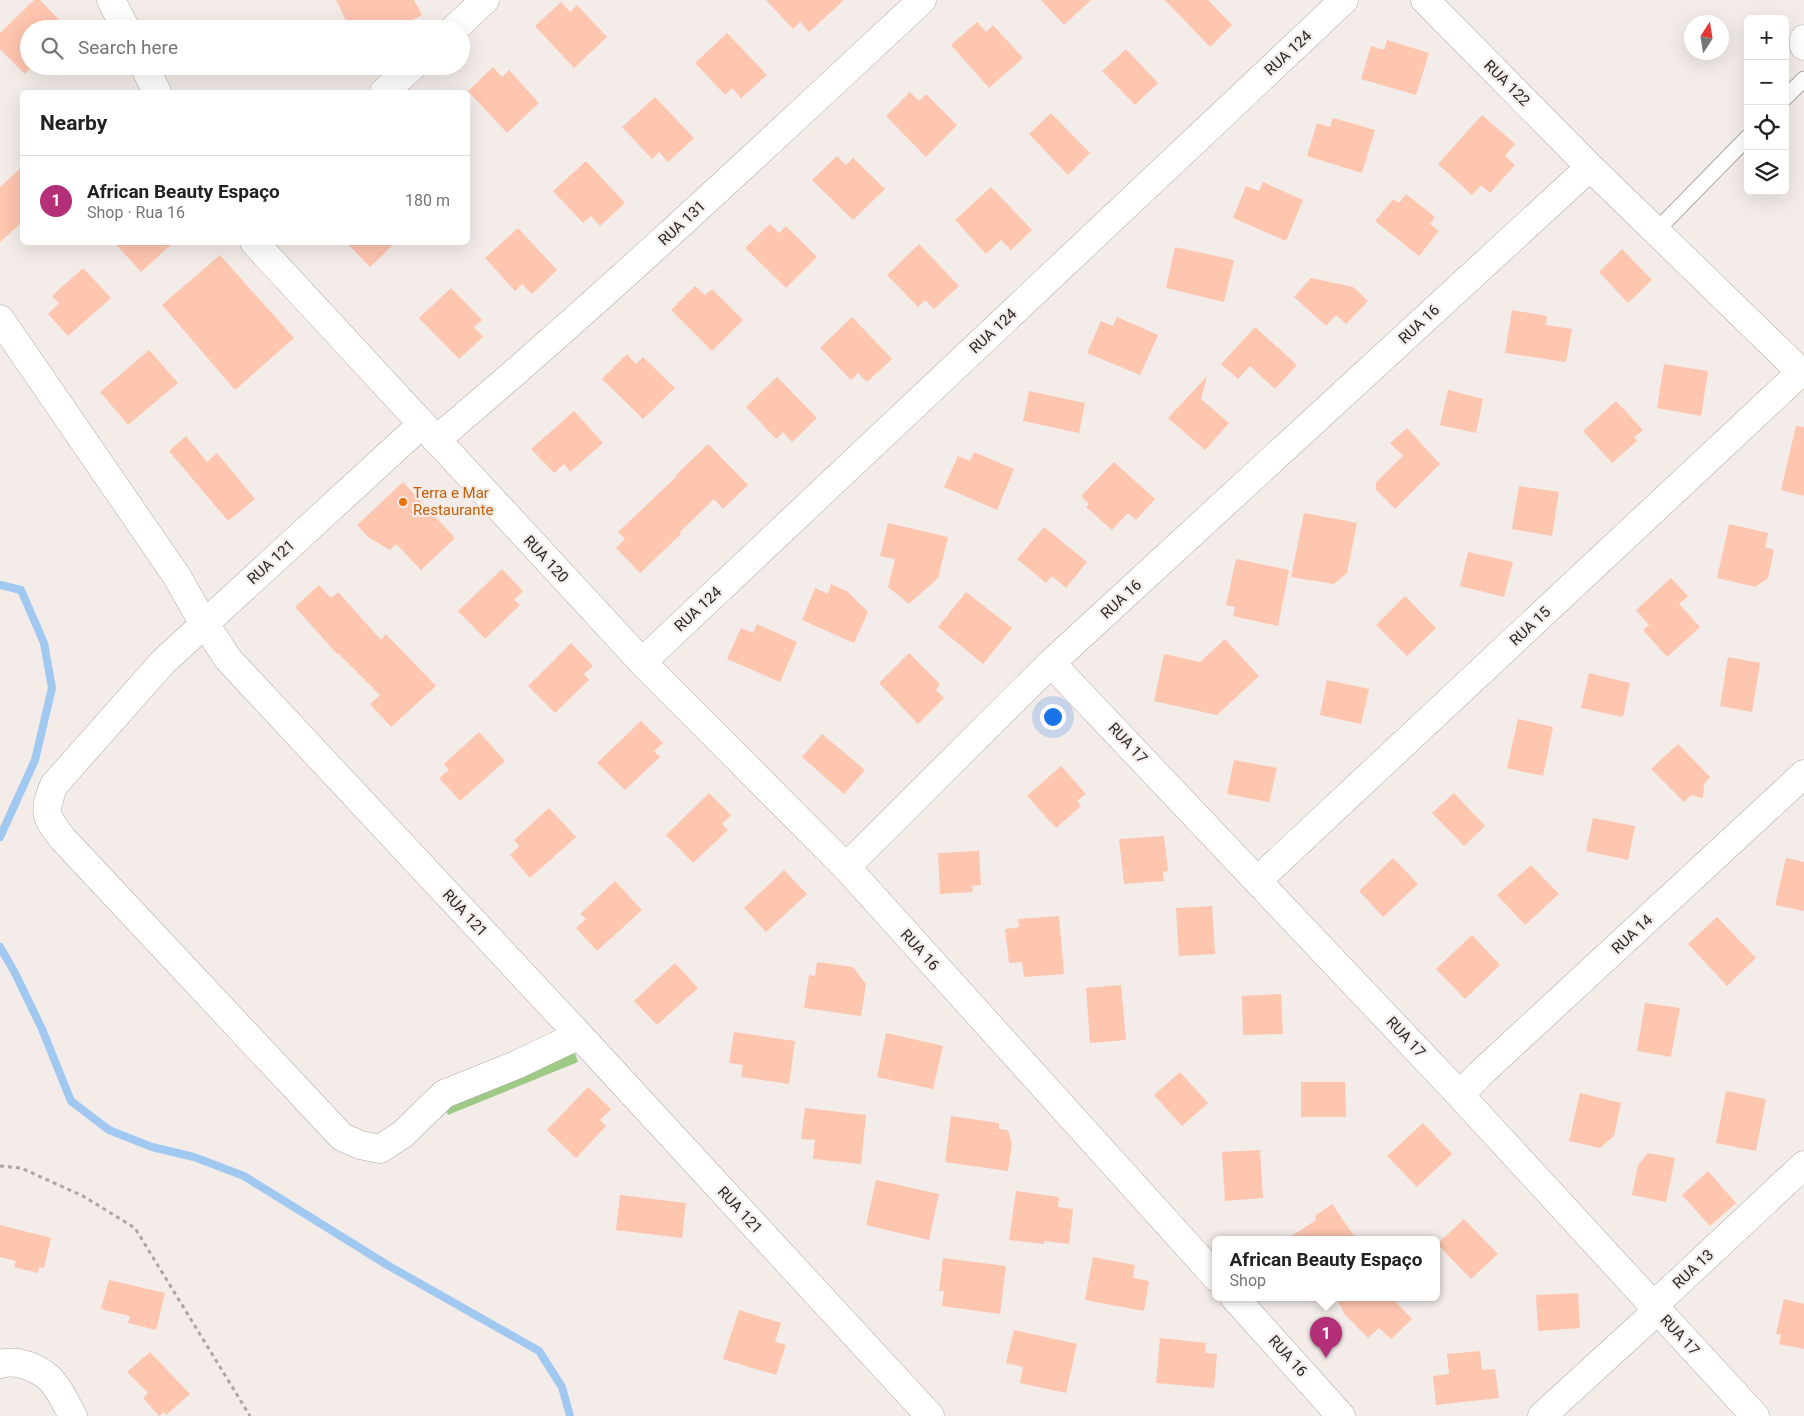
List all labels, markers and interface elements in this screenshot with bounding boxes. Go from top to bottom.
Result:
north arrow [1684,15,1729,60]
map controls [1744,15,1789,195]
button: + [1744,15,1789,60]
search box [20,20,470,75]
street label: RUA 124 [1261,26,1316,79]
icon: search [38,34,66,62]
text: Search here [78,36,178,59]
street label: RUA 122 [1480,56,1534,110]
button: − [1744,60,1789,105]
button: locate [1744,105,1789,150]
text: Nearby [40,111,107,135]
button: layers [1744,150,1789,195]
text: African Beauty Espaço [87,180,280,203]
text: 1 [51,191,61,210]
text: 180 m [405,191,450,210]
street label: RUA 131 [655,197,709,249]
text: Shop · Rua 16 [87,203,185,222]
street label: RUA 16 [1395,301,1443,347]
street label: RUA 124 [966,304,1021,357]
place label: Terra e Mar Restaurante [413,484,493,519]
marker: Terra e Mar Restaurante [397,496,409,508]
street label: RUA 120 [520,532,572,586]
street label: RUA 121 [244,536,298,588]
street label: RUA 16 [1097,576,1145,622]
street label: RUA 124 [671,582,726,635]
street label: RUA 15 [1506,603,1554,649]
your location [1040,704,1066,730]
street label: RUA 17 [1105,719,1151,767]
street label: RUA 121 [439,886,491,940]
street label: RUA 14 [1608,910,1657,957]
street label: RUA 16 [897,926,943,974]
street label: RUA 17 [1383,1013,1429,1061]
street label: RUA 121 [714,1183,766,1237]
popup [1212,1236,1440,1301]
street label: RUA 13 [1669,1246,1717,1292]
text: African Beauty Espaço [1230,1248,1422,1271]
text: Shop [1230,1271,1266,1290]
street label: RUA 17 [1657,1311,1703,1359]
pin: 1 [1310,1317,1342,1358]
street label: RUA 16 [1265,1332,1311,1380]

